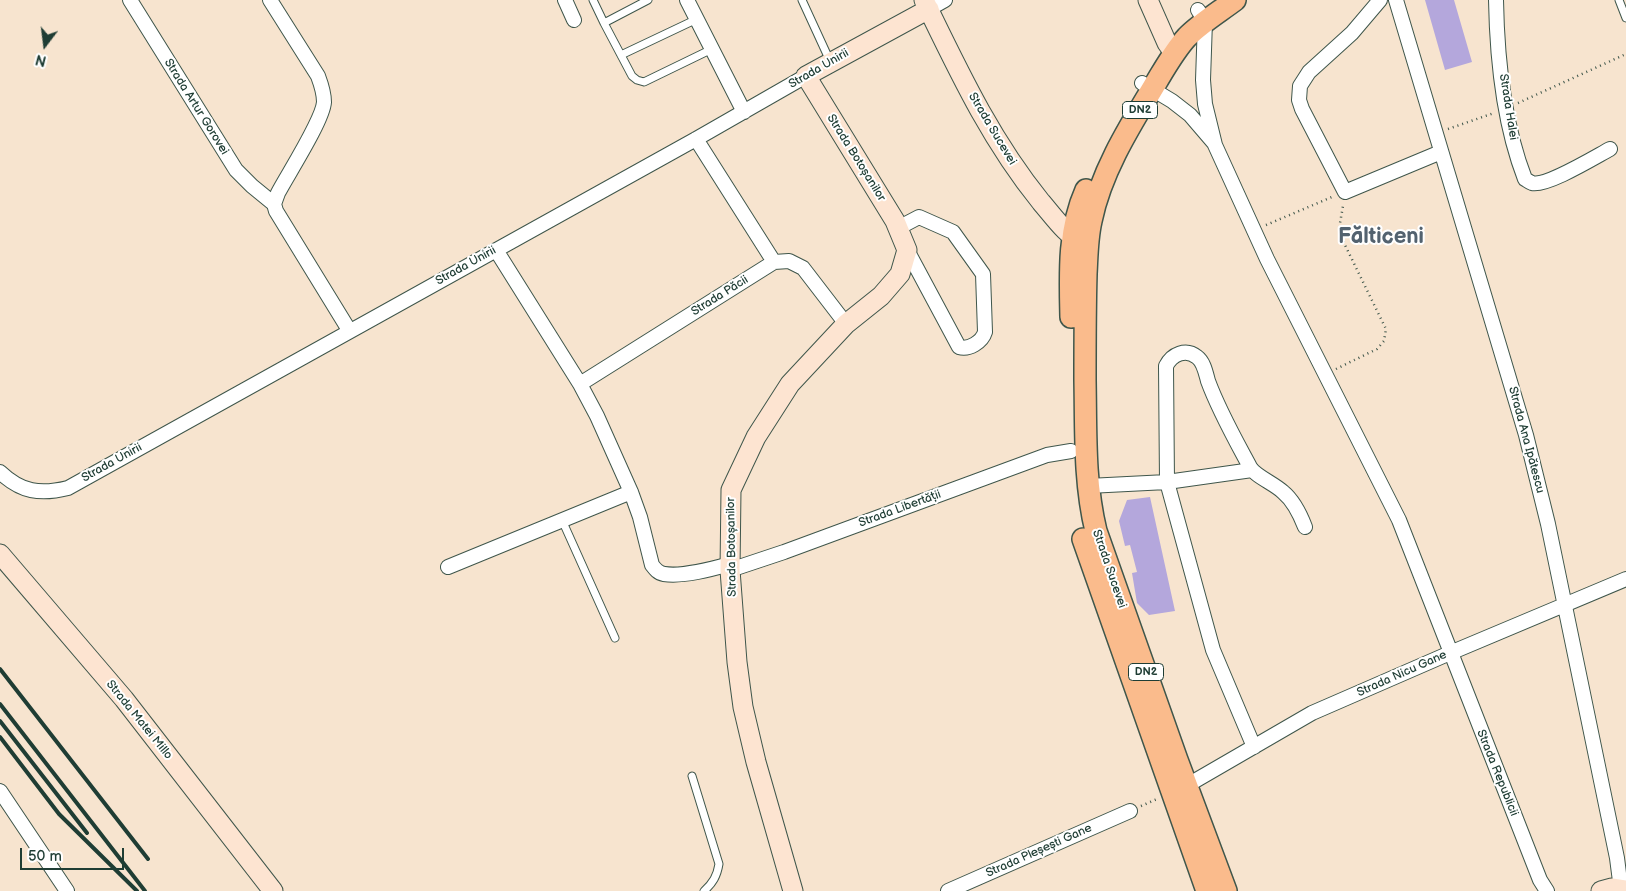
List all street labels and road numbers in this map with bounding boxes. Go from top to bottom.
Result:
street label: Strada Unirii [786,46,852,92]
street label: Strada Artur Gorovei [161,56,231,158]
street label: Strada Halei [1496,73,1520,141]
street label: Strada Sucevei [965,90,1019,168]
road number: DN2 [1122,102,1158,118]
street label: Strada Botoșanilor [823,112,889,204]
street label: Strada Unirii [433,243,499,289]
street label: Strada Păcii [689,273,751,319]
street label: Strada Ana Ipătescu [1505,385,1547,495]
street label: Strada Unirii [79,440,145,486]
street label: Strada Libertății [857,487,943,531]
street label: Strada Botoșanilor [724,497,740,597]
street label: Strada Sucevei [1089,528,1129,610]
street label: Strada Nicu Gane [1355,648,1449,700]
road number: DN2 [1128,664,1164,680]
street label: Strada Matei Millo [103,678,175,762]
street label: Strada Republicii [1473,728,1521,818]
street label: Strada Pleșești Gane [984,821,1094,881]

